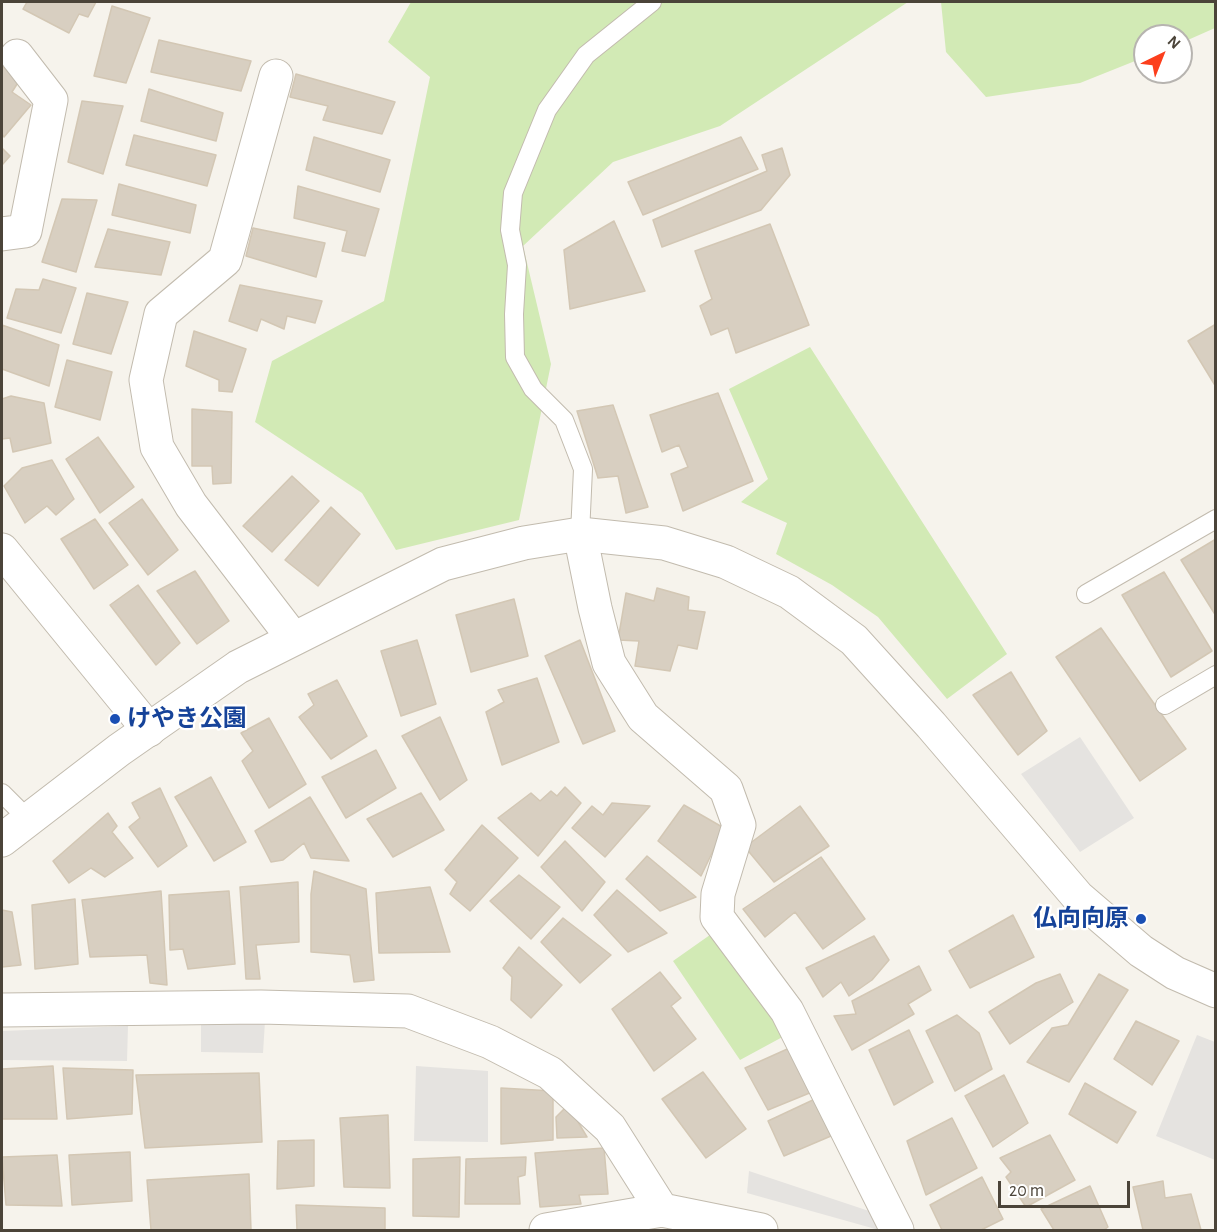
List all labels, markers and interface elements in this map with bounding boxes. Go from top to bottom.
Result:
north arrow [1133,24,1193,84]
text: N [1164,33,1183,52]
place label: けやき公園 [127,705,247,733]
marker: けやき公園 [108,712,122,726]
place label: 仏向向原 [1033,905,1129,933]
marker: 仏向向原 [1134,912,1148,926]
scale bar [1001,1169,1133,1207]
text: 20 m [1009,1182,1044,1200]

